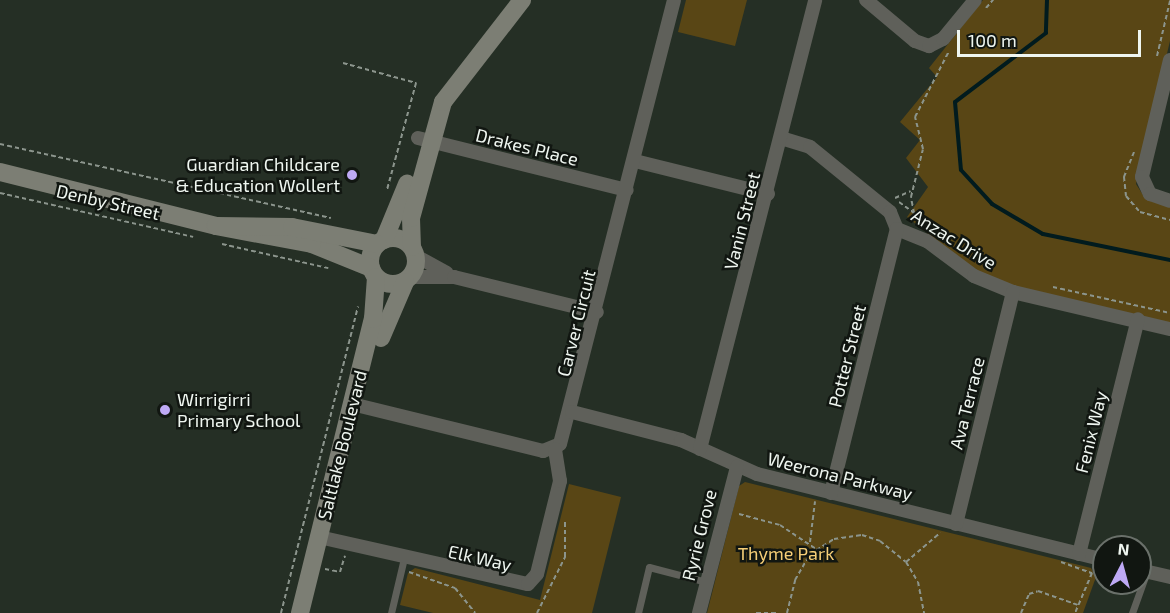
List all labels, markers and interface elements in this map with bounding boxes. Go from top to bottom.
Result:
scale bar [960,18,1144,56]
text: 100 m [968,29,1017,51]
street label: Drakes Place [473,124,581,170]
place label: Guardian Childcare & Education Wollert [175,154,340,196]
marker: Guardian Childcare & Education Wollert [345,168,359,182]
street label: Vanin Street [719,170,765,272]
street label: Denby Street [54,180,162,224]
street label: Anzac Drive [907,204,1001,274]
street label: Carver Circuit [552,267,600,379]
street label: Potter Street [824,302,870,410]
street label: Ava Terrace [945,354,989,452]
street label: Saltlake Boulevard [313,368,371,522]
place label: Wirrigirri Primary School [177,389,301,432]
street label: Fenix Way [1070,389,1112,475]
marker: Wirrigirri Primary School [158,403,172,417]
street label: Weerona Parkway [765,448,915,504]
street label: Ryrie Grove [677,487,721,583]
north arrow [1092,535,1152,595]
text: N [1117,539,1130,559]
street label: Elk Way [446,540,514,576]
park label: Thyme Park [738,542,834,564]

